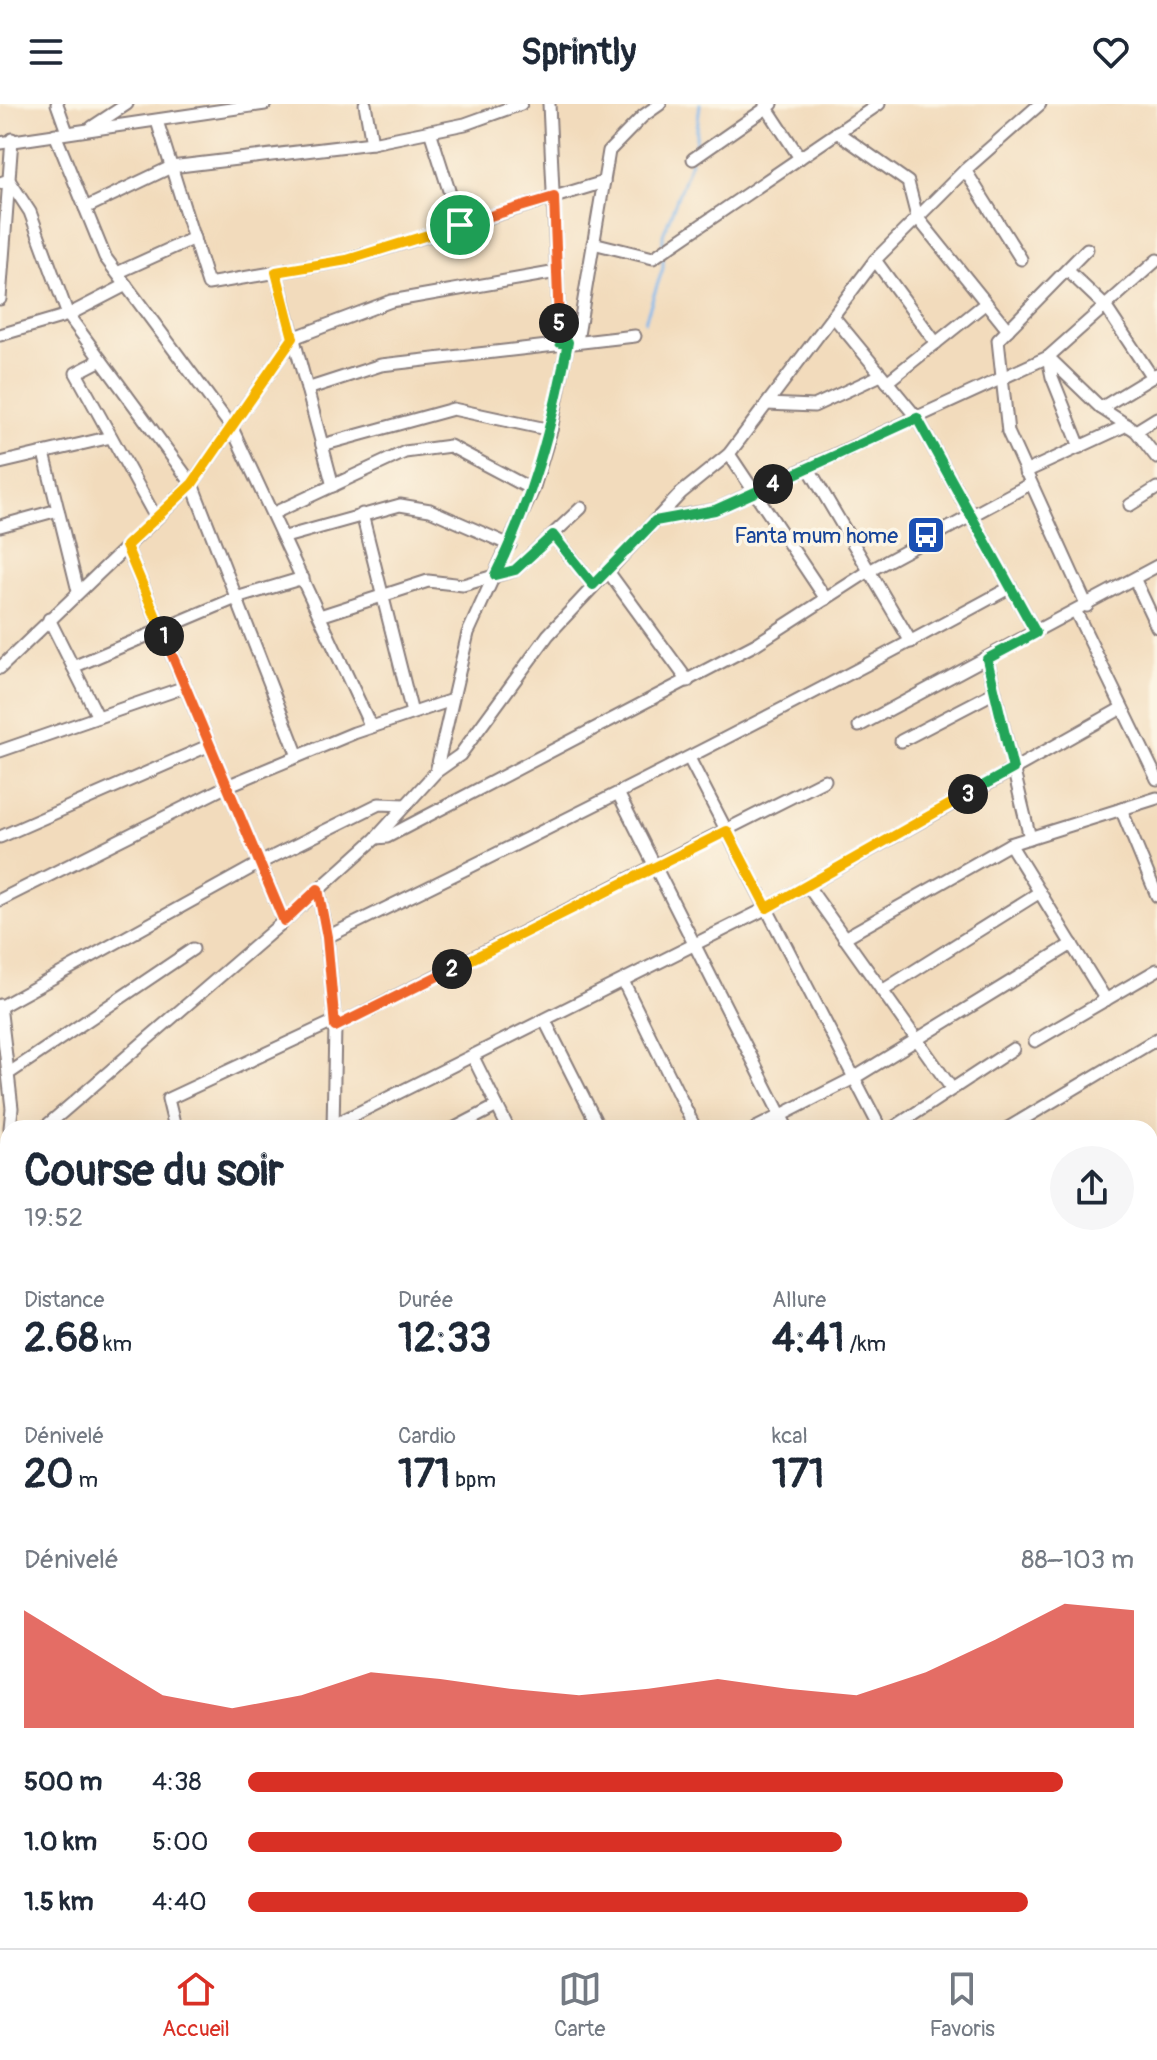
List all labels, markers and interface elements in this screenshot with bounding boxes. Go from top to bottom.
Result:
icon: menu [24,30,68,74]
text: Sprintly [521,30,636,75]
icon: heart [1089,30,1133,74]
pin [426,191,494,259]
icon: arrive [438,203,482,247]
pin: 5 [539,303,579,343]
text: 5 [553,309,565,337]
pin: 4 [753,464,793,504]
text: 4 [767,470,779,498]
bus stop icon: Fanta mum home [905,514,947,556]
place label: Fanta mum home [734,522,898,550]
pin: 1 [144,616,184,656]
text: 1 [160,622,168,650]
pin: 3 [948,774,988,814]
text: 3 [962,780,974,808]
pin: 2 [432,949,472,989]
text: 2 [446,955,458,983]
text: Course du soir [24,1144,284,1199]
button: share [1050,1146,1134,1230]
text: 19:52 [24,1202,83,1234]
text: Distance [24,1286,104,1314]
text: Durée [398,1286,453,1314]
text: Allure [772,1286,826,1314]
text: 2.68 [24,1314,99,1363]
text: 12:33 [398,1314,491,1363]
text: 4:41 [772,1314,845,1363]
text: km [99,1330,132,1358]
text: /km [845,1330,886,1358]
text: Dénivelé [24,1422,104,1450]
text: Cardio [398,1422,456,1450]
text: kcal [772,1422,808,1450]
text: 20 [24,1450,74,1499]
text: 171 [398,1450,450,1499]
text: 171 [772,1450,824,1499]
text: m [74,1466,98,1494]
text: bpm [450,1466,496,1494]
text: Dénivelé [24,1544,119,1576]
text: 88–103 m [1021,1544,1134,1576]
text: 500 m [24,1766,102,1798]
text: 4:38 [152,1766,202,1798]
text: 1.0 km [24,1826,97,1858]
text: 5:00 [152,1826,209,1858]
text: 1.5 km [24,1886,94,1918]
text: 4:40 [152,1886,207,1918]
tab: Accueil [162,1967,230,2043]
tab: Carte [554,1967,605,2043]
tab: Favoris [929,1967,995,2043]

